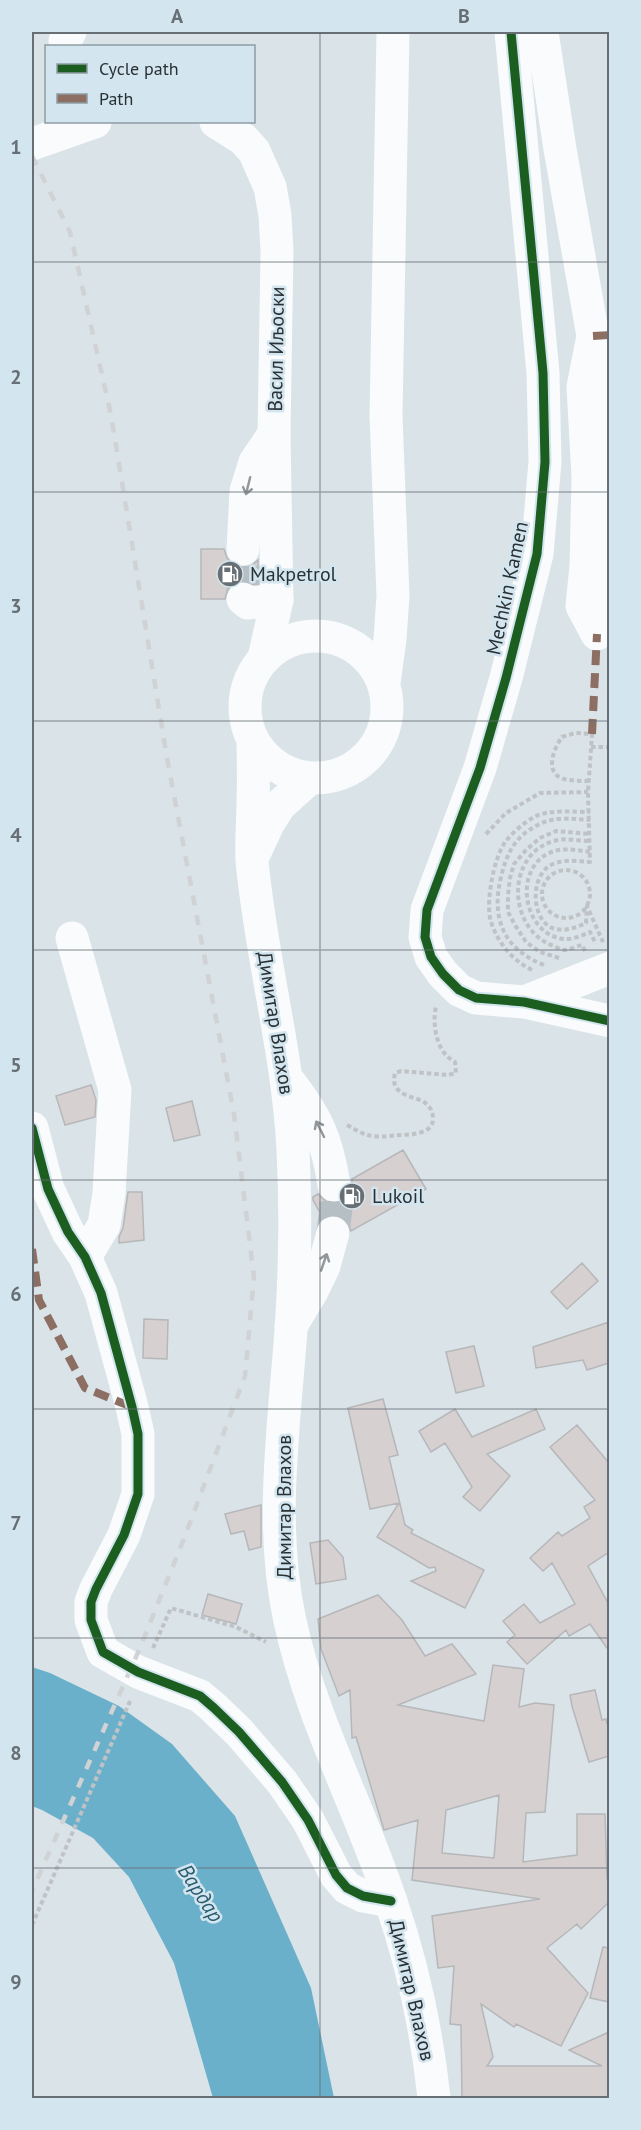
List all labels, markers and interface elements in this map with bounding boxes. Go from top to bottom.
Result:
text: A [171,3,184,29]
text: B [458,3,470,29]
legend [45,45,255,123]
text: Cycle path [99,57,179,80]
text: Path [99,87,133,110]
text: 1 [10,134,22,160]
street label: Васил Иљоски [262,286,290,412]
text: 2 [10,364,22,390]
one-way arrow [242,476,254,495]
street label: Mechkin Kamen [480,519,534,657]
fuel station icon: Makpetrol [215,559,245,589]
place label: Makpetrol [250,561,337,587]
text: 3 [10,593,22,619]
text: 4 [10,822,22,848]
street label: Димитар Влахов [252,950,300,1096]
text: 5 [10,1052,22,1078]
one-way arrow [314,1120,325,1138]
fuel station icon: Lukoil [337,1181,367,1211]
place label: Lukoil [372,1183,424,1209]
one-way arrow [320,1253,331,1272]
text: 6 [10,1281,22,1307]
street label: Димитар Влахов [271,1435,297,1579]
text: 7 [10,1510,22,1536]
text: 8 [10,1740,22,1766]
water label: Вардар [172,1859,230,1927]
street label: Димитар Влахов [383,1917,441,2063]
text: 9 [10,1969,22,1995]

